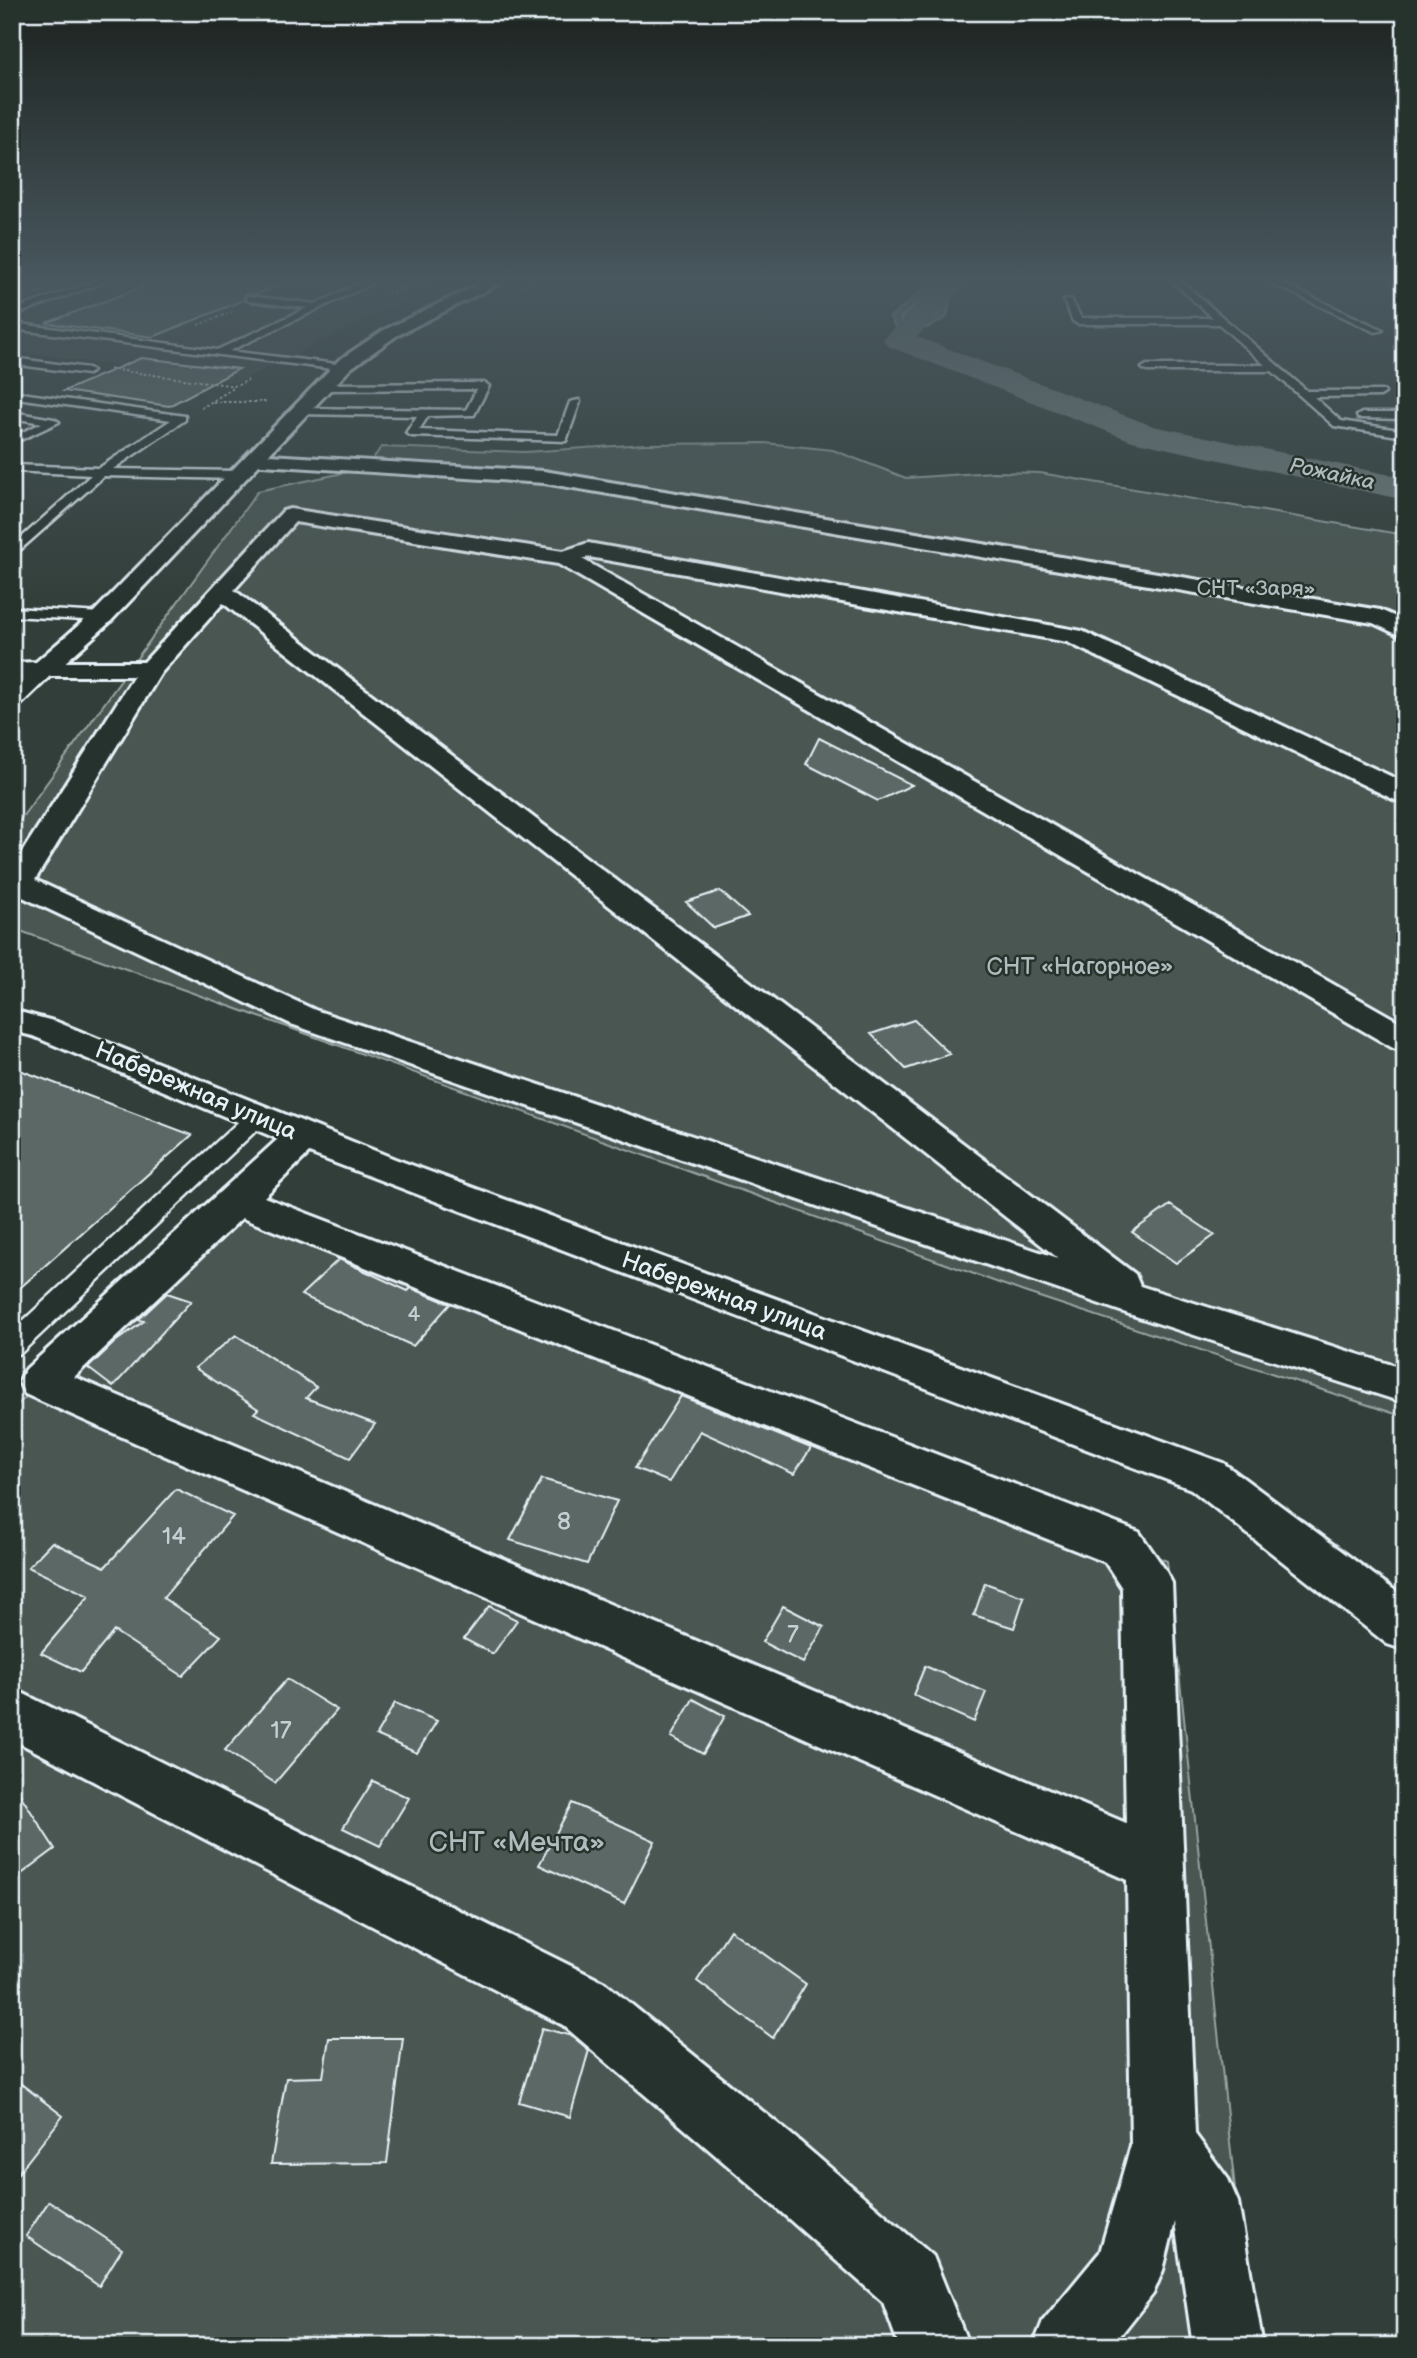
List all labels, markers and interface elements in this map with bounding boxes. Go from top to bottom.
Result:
water label: Рожайка [1287,453,1377,495]
park label: СНТ «Заря» [1197,576,1315,601]
park label: СНТ «Нагорное» [987,952,1173,981]
street label: Набережная улица [91,1035,301,1147]
street label: Набережная улица [618,1245,830,1347]
house number: 4 [408,1302,421,1327]
house number: 8 [557,1507,571,1536]
house number: 14 [162,1522,186,1551]
house number: 7 [787,1620,799,1649]
house number: 17 [270,1716,292,1745]
park label: СНТ «Мечта» [429,1826,605,1859]

